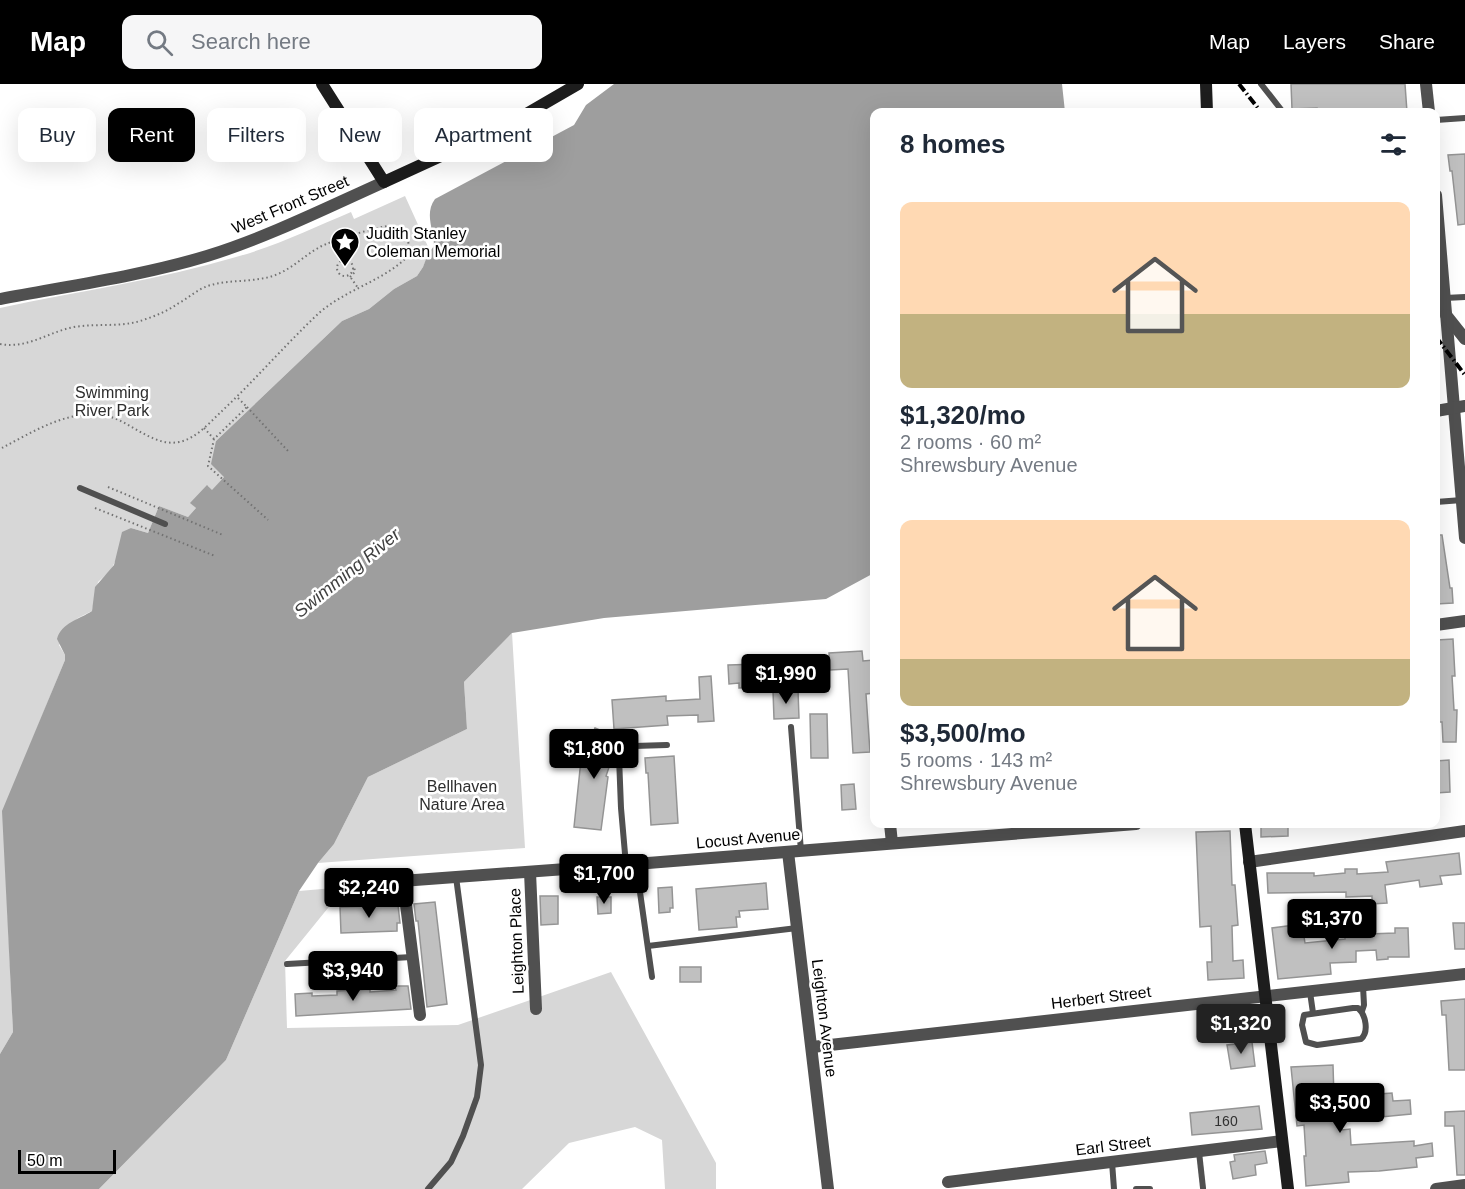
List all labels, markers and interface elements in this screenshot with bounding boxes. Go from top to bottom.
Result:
search box [122,15,542,69]
text: Map [30,26,86,57]
icon: search [143,26,176,59]
text: Search here [191,29,311,54]
text: Map [1209,30,1250,53]
text: Layers [1283,30,1346,53]
text: Share [1379,30,1435,53]
chip: Buy [18,108,96,162]
chip: Rent [108,108,195,162]
chip: Filters [207,108,306,162]
chip: New [318,108,402,162]
chip: Apartment [414,108,553,162]
icon: filters [1377,128,1410,161]
text: 8 homes [900,129,1006,159]
street label: West Front Street [229,172,352,237]
place label: Judith Stanley Coleman Memorial [366,225,500,260]
place icon: Judith Stanley Coleman Memorial [329,226,361,268]
icon: home [1101,241,1209,349]
park label: Swimming River Park [75,384,150,419]
text: $1,320/mo [900,400,1026,430]
text: 2 rooms · 60 m² [900,431,1041,453]
text: Shrewsbury Avenue [900,454,1078,476]
water label: Swimming River [290,524,405,622]
icon: home [1101,559,1209,667]
pin: $1,990 [737,654,835,705]
text: $1,990 [755,662,817,684]
text: $3,500/mo [900,718,1026,748]
pin: $1,800 [545,729,643,780]
text: $1,800 [563,737,625,759]
text: 5 rooms · 143 m² [900,749,1052,771]
text: Shrewsbury Avenue [900,772,1078,794]
park label: Bellhaven Nature Area [419,778,505,813]
street label: Locust Avenue [695,825,801,852]
pin: $1,700 [555,854,653,905]
text: $1,700 [573,862,635,884]
pin: $2,240 [320,868,418,919]
text: $2,240 [338,876,400,898]
street label: Leighton Place [506,888,527,994]
pin: $1,370 [1283,899,1381,950]
text: $1,370 [1301,907,1363,929]
pin: $3,940 [304,951,402,1002]
street label: Leighton Avenue [809,958,840,1078]
text: $3,940 [322,959,384,981]
street label: Herbert Street [1050,983,1153,1012]
pin: $1,320 [1192,1004,1290,1055]
text: $1,320 [1210,1012,1272,1034]
pin: $3,500 [1291,1083,1389,1134]
text: $3,500 [1309,1091,1371,1113]
house number: 160 [1214,1113,1238,1129]
street label: Earl Street [1075,1132,1152,1159]
scale bar [18,1147,116,1174]
text: 50 m [27,1152,63,1169]

